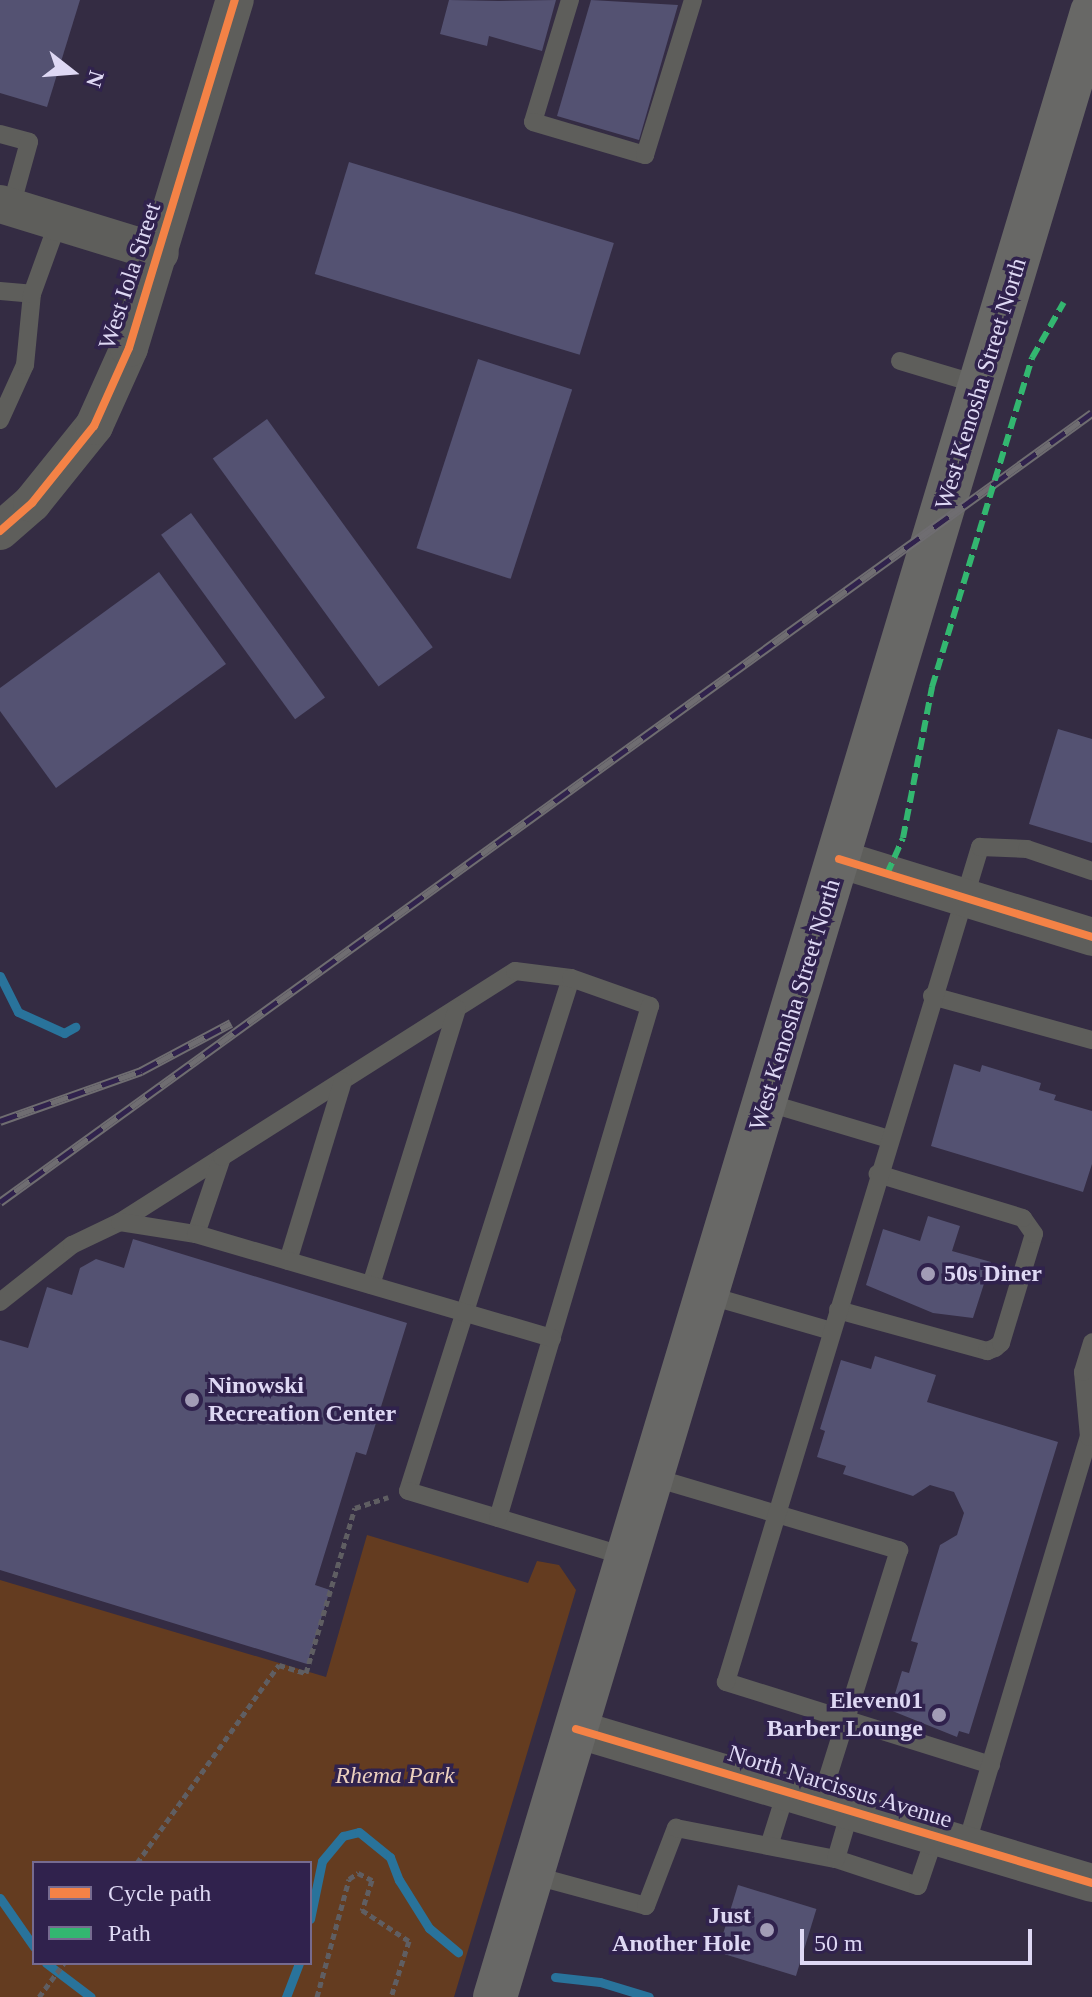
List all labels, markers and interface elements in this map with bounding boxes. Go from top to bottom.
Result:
north arrow [32,32,112,112]
text: N [81,68,110,90]
street label: West Iola Street [93,199,167,353]
street label: West Kenosha Street North [929,255,1033,513]
street label: West Kenosha Street North [743,876,847,1134]
place label: 50s Diner [944,1260,1042,1288]
marker: 50s Diner [919,1265,937,1283]
place label: Ninowski Recreation Center [208,1372,396,1428]
marker: Ninowski Recreation Center [183,1391,201,1409]
place label: Eleven01 Barber Lounge [766,1687,923,1743]
marker: Eleven01 Barber Lounge [930,1706,948,1724]
street label: North Narcissus Avenue [724,1739,956,1835]
park label: Rhema Park [335,1762,455,1790]
legend [32,1861,312,1965]
text: Cycle path [108,1880,211,1906]
place label: Just Another Hole [612,1902,751,1958]
scale bar [804,1913,1036,1963]
text: Path [108,1920,151,1946]
marker: Just Another Hole [758,1921,776,1939]
text: 50 m [814,1930,863,1956]

